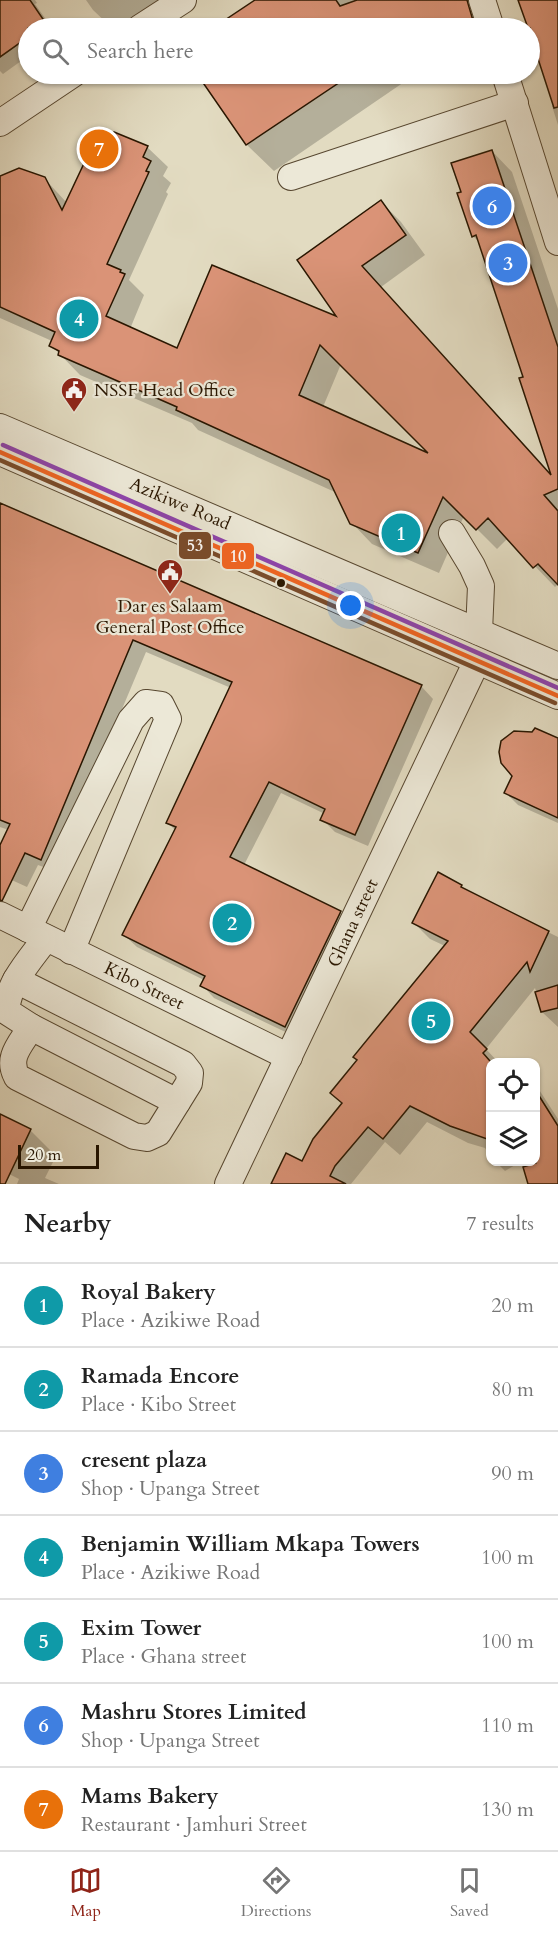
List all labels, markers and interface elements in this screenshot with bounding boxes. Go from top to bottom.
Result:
search box [18,18,540,84]
icon: search [39,35,72,68]
text: Search here [87,36,194,66]
pin: 7 [80,126,118,172]
pin: 6 [472,184,512,228]
pin: 3 [488,240,528,286]
pin: 4 [60,296,98,342]
public building icon: NSSF Head Office [59,375,89,413]
place label: NSSF Head Office [94,378,235,403]
street label: Azikiwe Road [126,471,235,537]
pin: 1 [382,510,420,556]
line badge: 53 [178,531,212,560]
text: 53 [187,535,203,557]
line badge: 10 [221,542,255,570]
text: 10 [230,546,246,568]
public building icon: Dar es Salaam General Post Office [155,557,185,595]
unlabelled marker [275,577,287,589]
your location [336,591,365,620]
place label: Dar es Salaam General Post Office [96,594,244,640]
street label: Ghana street [322,874,385,971]
pin: 2 [212,900,252,946]
street label: Kibo Street [100,956,188,1016]
pin: 5 [412,998,450,1044]
map controls [486,1058,540,1166]
button: locate [486,1058,540,1112]
button: layers [486,1112,540,1166]
scale bar [18,1142,99,1170]
text: 20 m [27,1144,61,1166]
text: Nearby [24,1206,112,1241]
text: 7 results [466,1210,534,1237]
text: Royal Bakery [81,1277,216,1307]
text: 1 [38,1292,49,1319]
text: 20 m [491,1292,534,1319]
text: Place · Azikiwe Road [81,1307,260,1334]
text: Ramada Encore [81,1361,239,1391]
text: 2 [38,1376,49,1403]
text: 80 m [491,1376,534,1403]
text: Place · Kibo Street [81,1391,236,1418]
text: cresent plaza [81,1445,207,1475]
text: 3 [38,1460,49,1487]
text: 90 m [491,1460,534,1487]
text: Shop · Upanga Street [81,1475,260,1502]
text: Benjamin William Mkapa Towers [81,1529,420,1559]
text: 4 [38,1544,49,1571]
text: 100 m [481,1544,534,1571]
text: Place · Azikiwe Road [81,1559,260,1586]
text: Exim Tower [81,1613,201,1643]
text: 5 [38,1628,49,1655]
text: 100 m [481,1628,534,1655]
text: Place · Ghana street [81,1643,246,1670]
text: Mashru Stores Limited [81,1697,307,1727]
text: 6 [38,1712,49,1739]
text: 110 m [481,1712,534,1739]
text: Shop · Upanga Street [81,1727,260,1754]
text: Mams Bakery [81,1781,218,1811]
text: 7 [38,1796,49,1823]
text: 130 m [481,1796,534,1823]
text: Restaurant · Jamhuri Street [81,1811,307,1838]
tab: Map [69,1864,102,1922]
tab: Directions [241,1864,311,1922]
tab: Saved [450,1864,489,1922]

